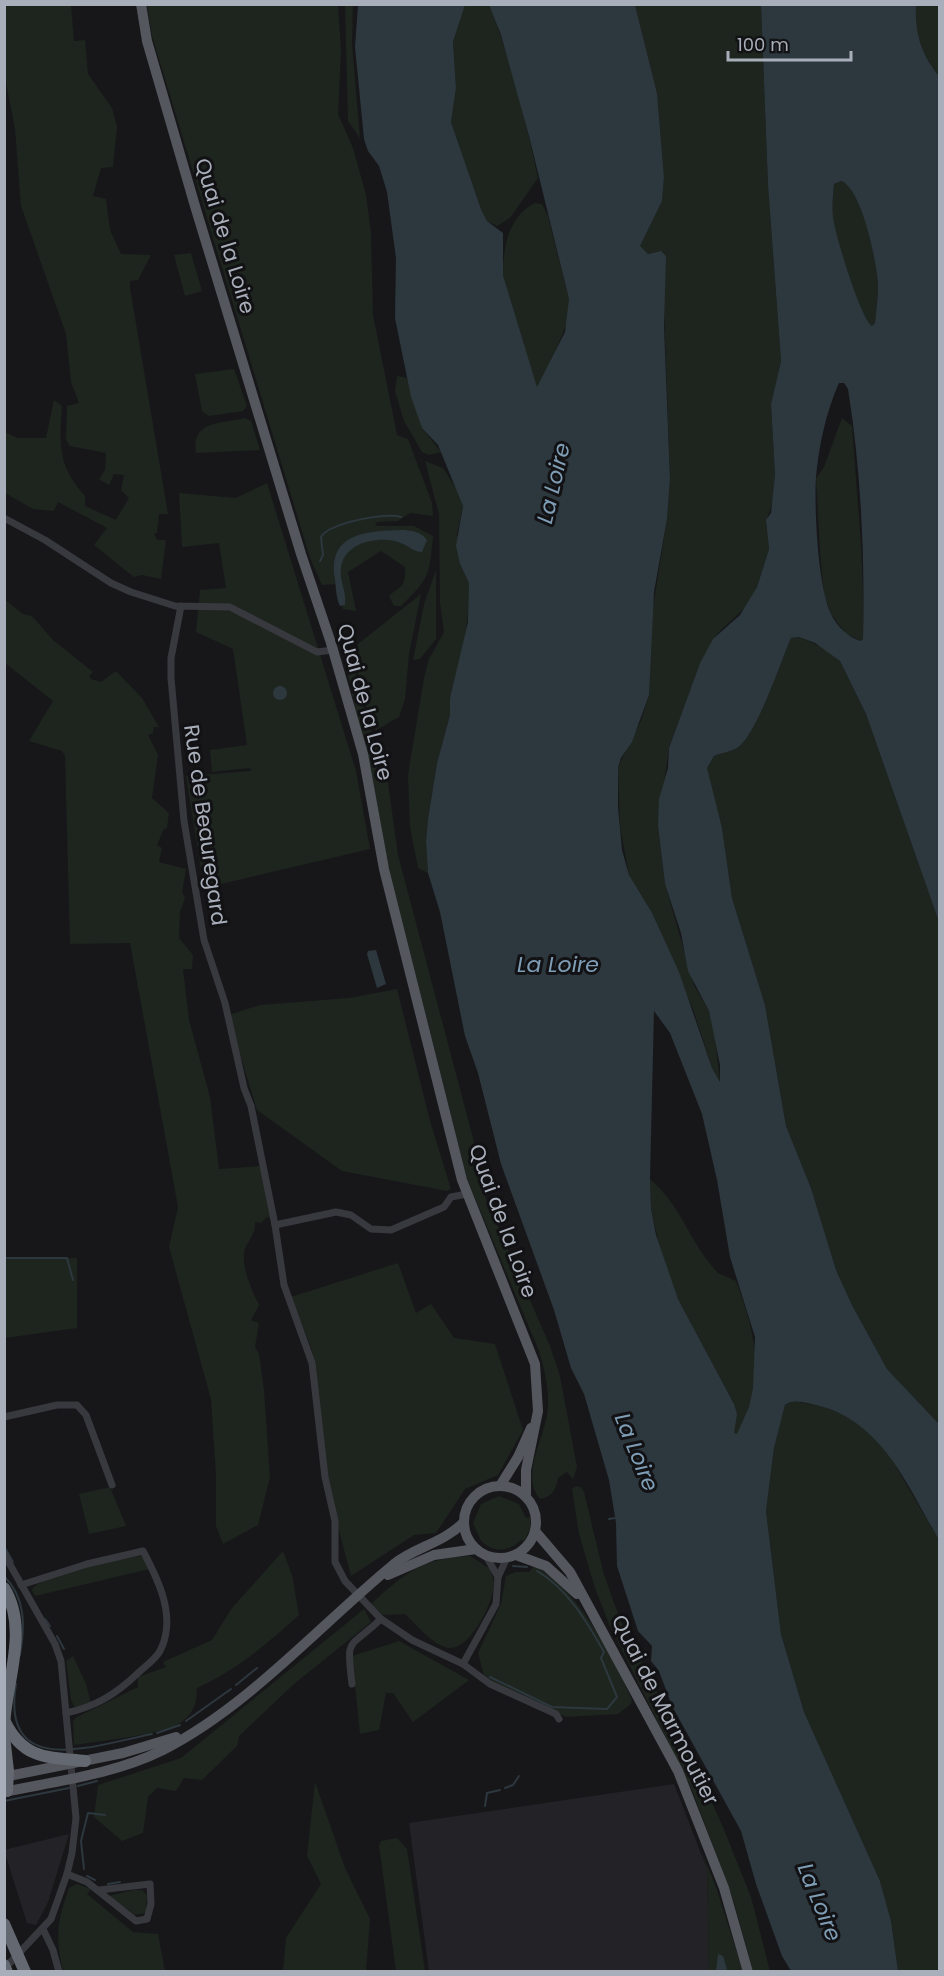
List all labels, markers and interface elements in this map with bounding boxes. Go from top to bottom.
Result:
scale bar [728,24,851,62]
text: 100 m [737,32,789,57]
street label: Quai de la Loire [188,154,263,317]
water label: La Loire [529,440,578,526]
street label: Quai de la Loire [331,620,400,784]
street label: Rue de Beauregard [177,723,234,927]
water label: La Loire [517,949,599,980]
street label: Quai de la Loire [462,1140,545,1302]
water label: La Loire [607,1408,666,1496]
street label: Quai de Marmoutier [605,1610,726,1810]
water label: La Loire [790,1858,849,1946]

